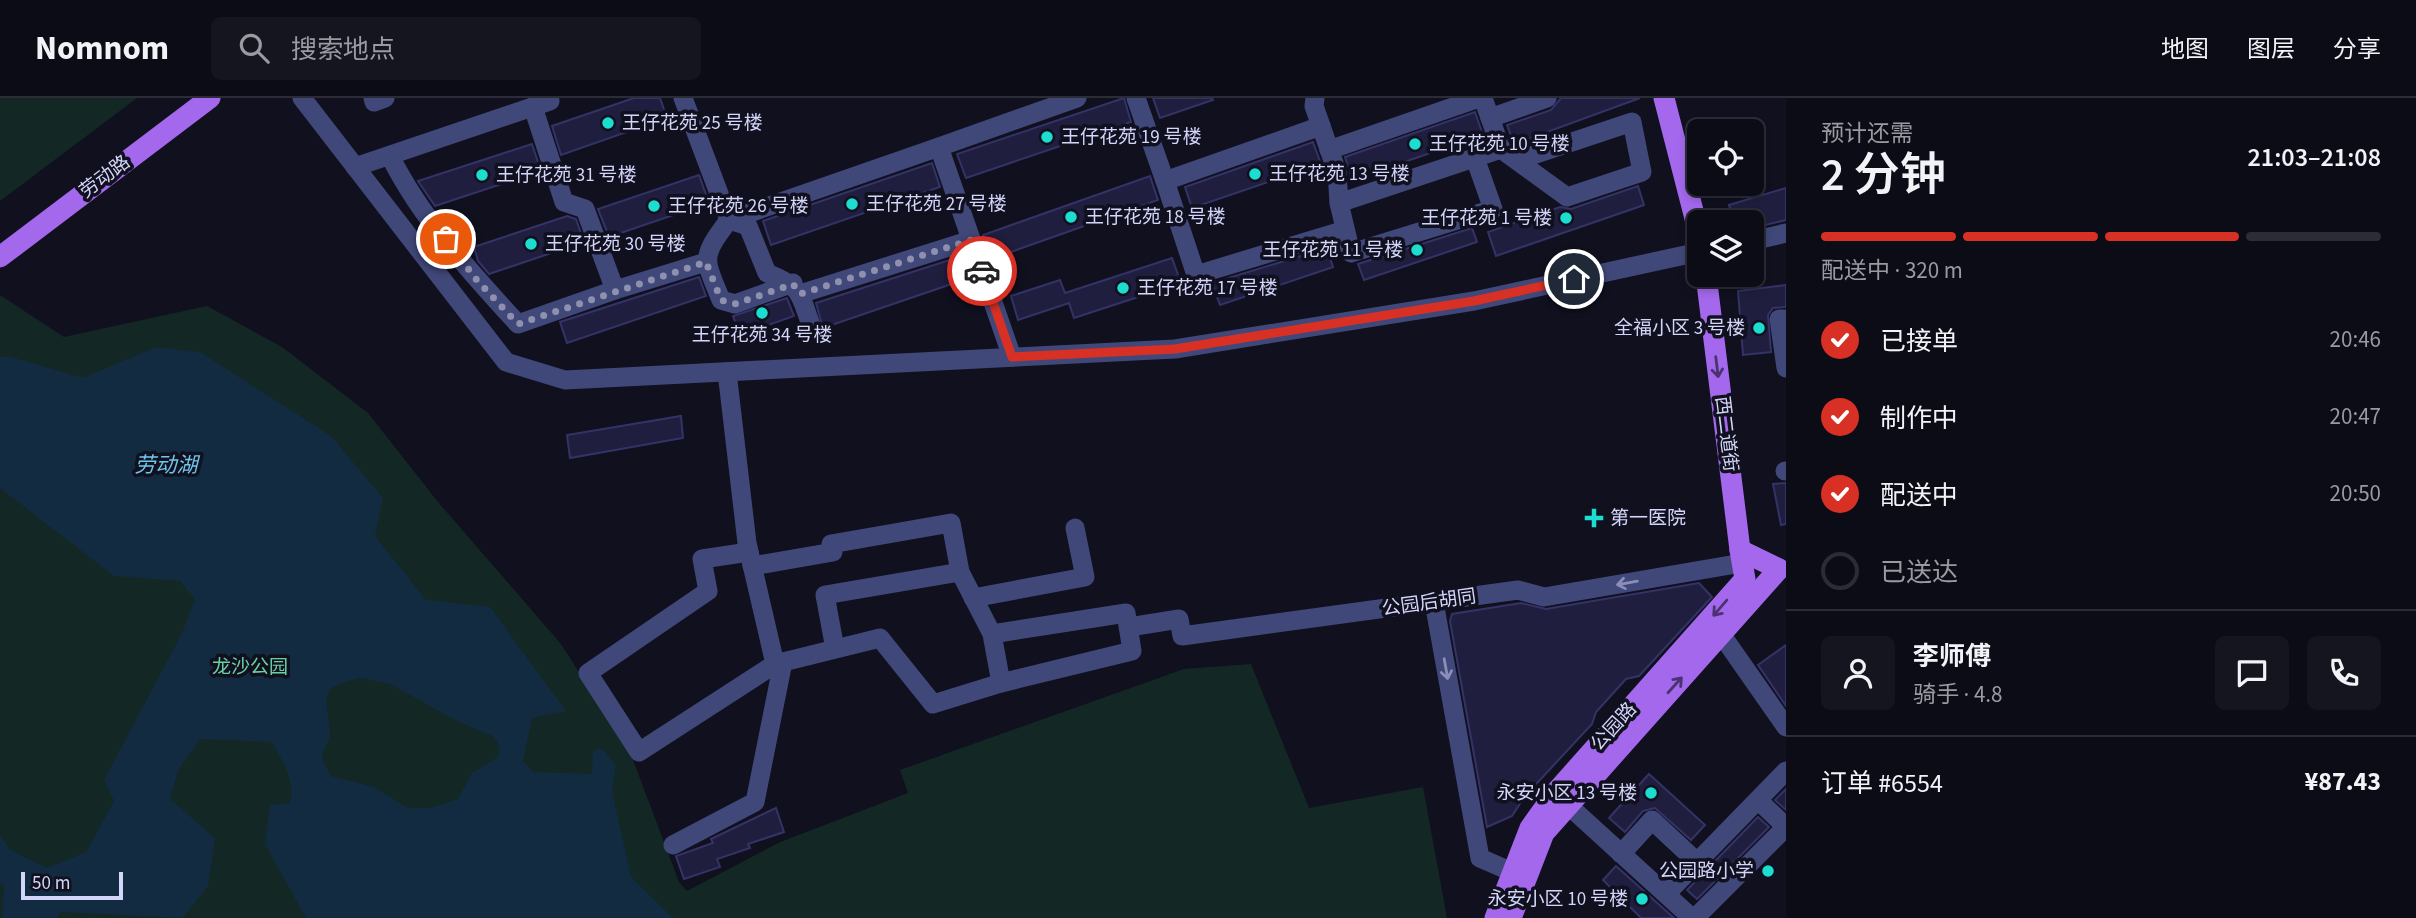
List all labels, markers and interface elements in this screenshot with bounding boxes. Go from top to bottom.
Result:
search box [211,17,701,80]
text: Nomnom [35,25,169,72]
icon: search [235,29,273,67]
text: 搜索地点 [291,31,395,68]
text: 地图 [2161,32,2209,67]
text: 图层 [2247,32,2295,67]
text: 分享 [2333,32,2381,67]
place label: 王仔花苑 25 号楼 [622,110,763,137]
marker: 王仔花苑 25 号楼 [600,115,616,131]
text: 预计还需 [1821,117,1913,150]
map controls [1687,119,1764,287]
button: locate [1687,119,1764,196]
place label: 王仔花苑 19 号楼 [1061,124,1202,151]
marker: 王仔花苑 19 号楼 [1039,129,1055,145]
place label: 王仔花苑 10 号楼 [1429,131,1570,158]
marker: 王仔花苑 10 号楼 [1407,136,1423,152]
text: 21:03–21:08 [2248,139,2381,176]
text: 2 分钟 [1821,143,1946,208]
street label: 劳动路 [74,149,136,205]
place label: 王仔花苑 13 号楼 [1269,161,1410,188]
place label: 王仔花苑 31 号楼 [496,162,637,189]
marker: 王仔花苑 13 号楼 [1247,166,1263,182]
marker: 王仔花苑 31 号楼 [474,167,490,183]
place label: 王仔花苑 27 号楼 [866,191,1007,218]
place label: 王仔花苑 26 号楼 [668,193,809,220]
marker: 王仔花苑 27 号楼 [844,196,860,212]
marker: 王仔花苑 26 号楼 [646,198,662,214]
place label: 王仔花苑 18 号楼 [1085,204,1226,231]
place label: 王仔花苑 1 号楼 [1421,205,1552,232]
pin [416,209,476,269]
marker: 王仔花苑 18 号楼 [1063,209,1079,225]
marker: 王仔花苑 1 号楼 [1558,210,1574,226]
button: layers [1687,210,1764,287]
icon: bag [427,220,465,258]
place label: 王仔花苑 30 号楼 [545,231,686,258]
marker: 王仔花苑 30 号楼 [523,236,539,252]
courier [947,236,1017,306]
place label: 王仔花苑 11 号楼 [1263,237,1403,264]
marker: 王仔花苑 11 号楼 [1409,242,1425,258]
pin [1544,249,1604,309]
icon: car [963,252,1001,290]
text: 配送中 · 320 m [1821,254,1963,287]
icon: home [1555,260,1593,298]
place label: 王仔花苑 17 号楼 [1137,275,1278,302]
marker: 王仔花苑 17 号楼 [1115,280,1131,296]
marker: 王仔花苑 34 号楼 [754,305,770,321]
place label: 全福小区 3 号楼 [1614,315,1745,342]
marker: 全福小区 3 号楼 [1751,320,1767,336]
icon: check [1821,321,1859,359]
place label: 王仔花苑 34 号楼 [692,322,832,349]
text: 已接单 [1880,323,1958,360]
text: 20:46 [2330,323,2381,356]
one-way arrow [1711,355,1724,378]
street label: 西二道街 [1708,395,1744,473]
icon: check [1821,398,1859,436]
text: 制作中 [1880,400,1958,437]
text: 20:47 [2330,400,2381,433]
water label: 劳动湖 [135,450,200,480]
icon: check [1821,475,1859,513]
text: 配送中 [1880,477,1958,514]
text: 20:50 [2330,477,2381,510]
place label: 第一医院 [1610,505,1686,532]
marker: 第一医院 [1584,508,1604,528]
text: 已送达 [1880,554,1958,591]
one-way arrow [1616,577,1638,590]
street label: 公园后胡同 [1380,583,1478,623]
one-way arrow [1712,599,1728,617]
button: person [1821,636,1895,710]
button: chat [2215,636,2289,710]
button: phone [2307,636,2381,710]
text: 李师傅 [1913,638,1991,675]
park label: 龙沙公园 [212,654,288,681]
one-way arrow [1440,657,1453,680]
one-way arrow [1667,676,1683,694]
text: 骑手 · 4.8 [1913,678,2003,711]
street label: 公园路 [1585,697,1643,757]
text: ¥87.43 [2305,763,2381,800]
text: 订单 #6554 [1821,765,1943,802]
place label: 永安小区 13 号楼 [1497,780,1637,807]
marker: 永安小区 13 号楼 [1643,785,1659,801]
place label: 公园路小学 [1659,858,1754,885]
marker: 公园路小学 [1760,863,1776,879]
scale bar [21,869,122,901]
text: 50 m [32,870,70,897]
place label: 永安小区 10 号楼 [1488,886,1628,913]
marker: 永安小区 10 号楼 [1634,891,1650,907]

